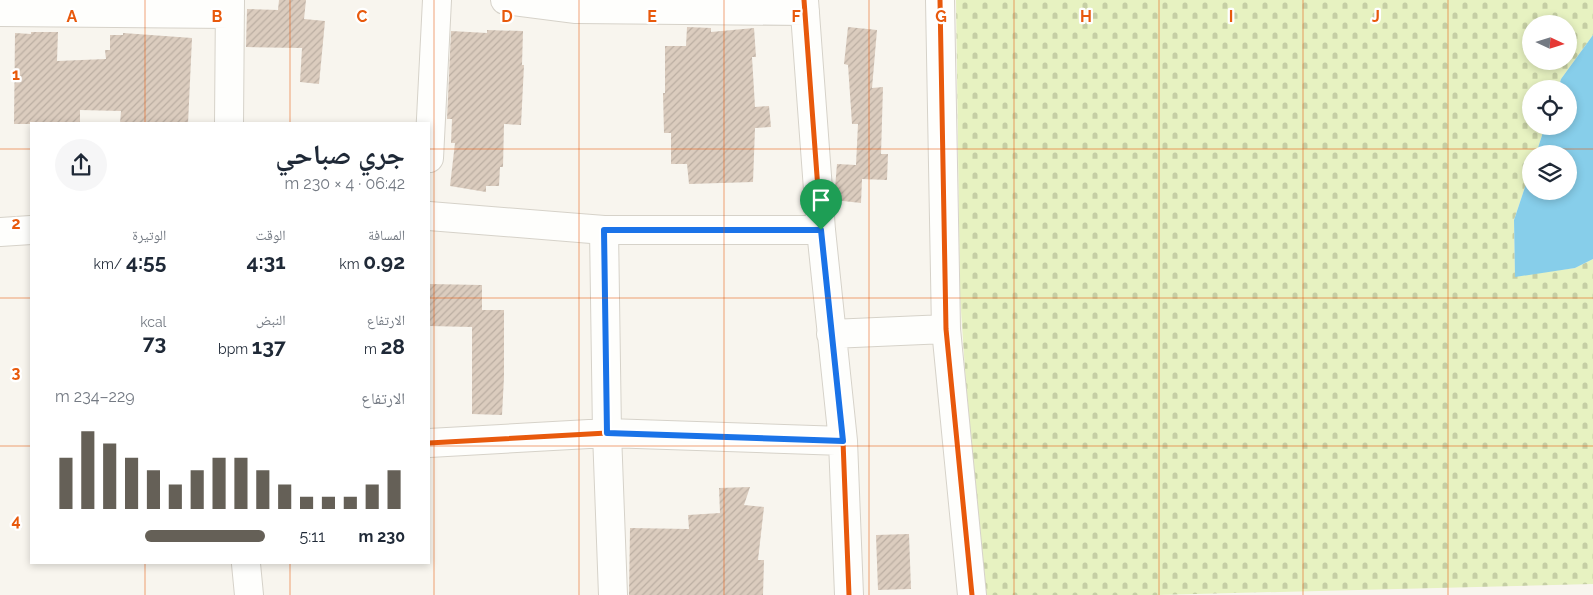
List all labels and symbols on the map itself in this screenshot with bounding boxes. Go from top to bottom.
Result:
text: A [67,7,78,26]
text: B [212,7,223,26]
text: C [357,7,368,26]
text: D [501,7,513,26]
text: E [647,7,657,26]
text: F [791,7,801,26]
text: G [935,7,947,26]
text: H [1080,7,1092,26]
text: I [1229,7,1233,26]
text: J [1372,7,1380,26]
north arrow [1522,15,1578,70]
text: 1 [12,65,20,84]
pin [800,179,842,230]
text: 2 [11,214,21,233]
text: 3 [12,363,21,382]
text: 4 [11,511,21,530]

